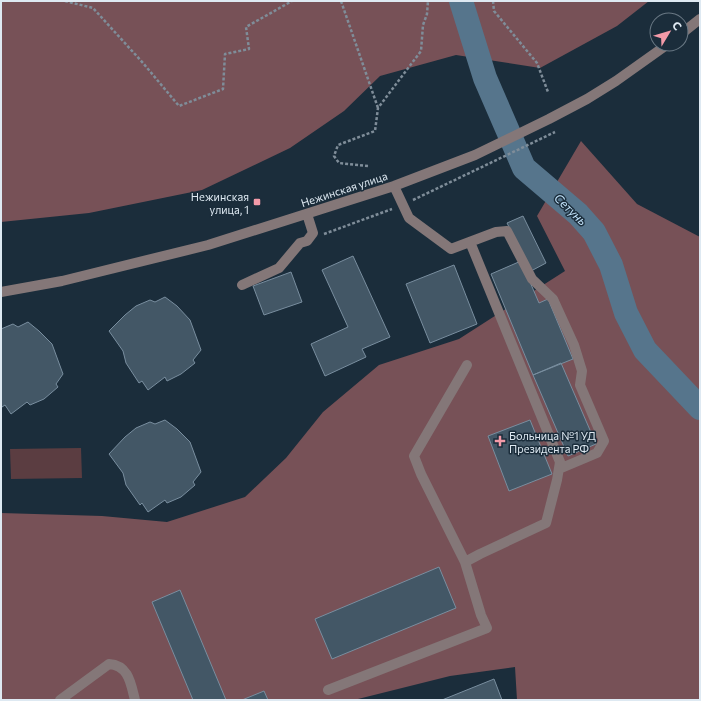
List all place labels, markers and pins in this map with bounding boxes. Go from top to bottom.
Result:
place label: Нежинская улица, 1 [191,190,249,216]
marker: Нежинская улица, 1 [252,197,262,207]
place label: Больница №1 УД Президента РФ [509,429,596,455]
marker: Больница №1 УД Президента РФ [494,435,506,447]

